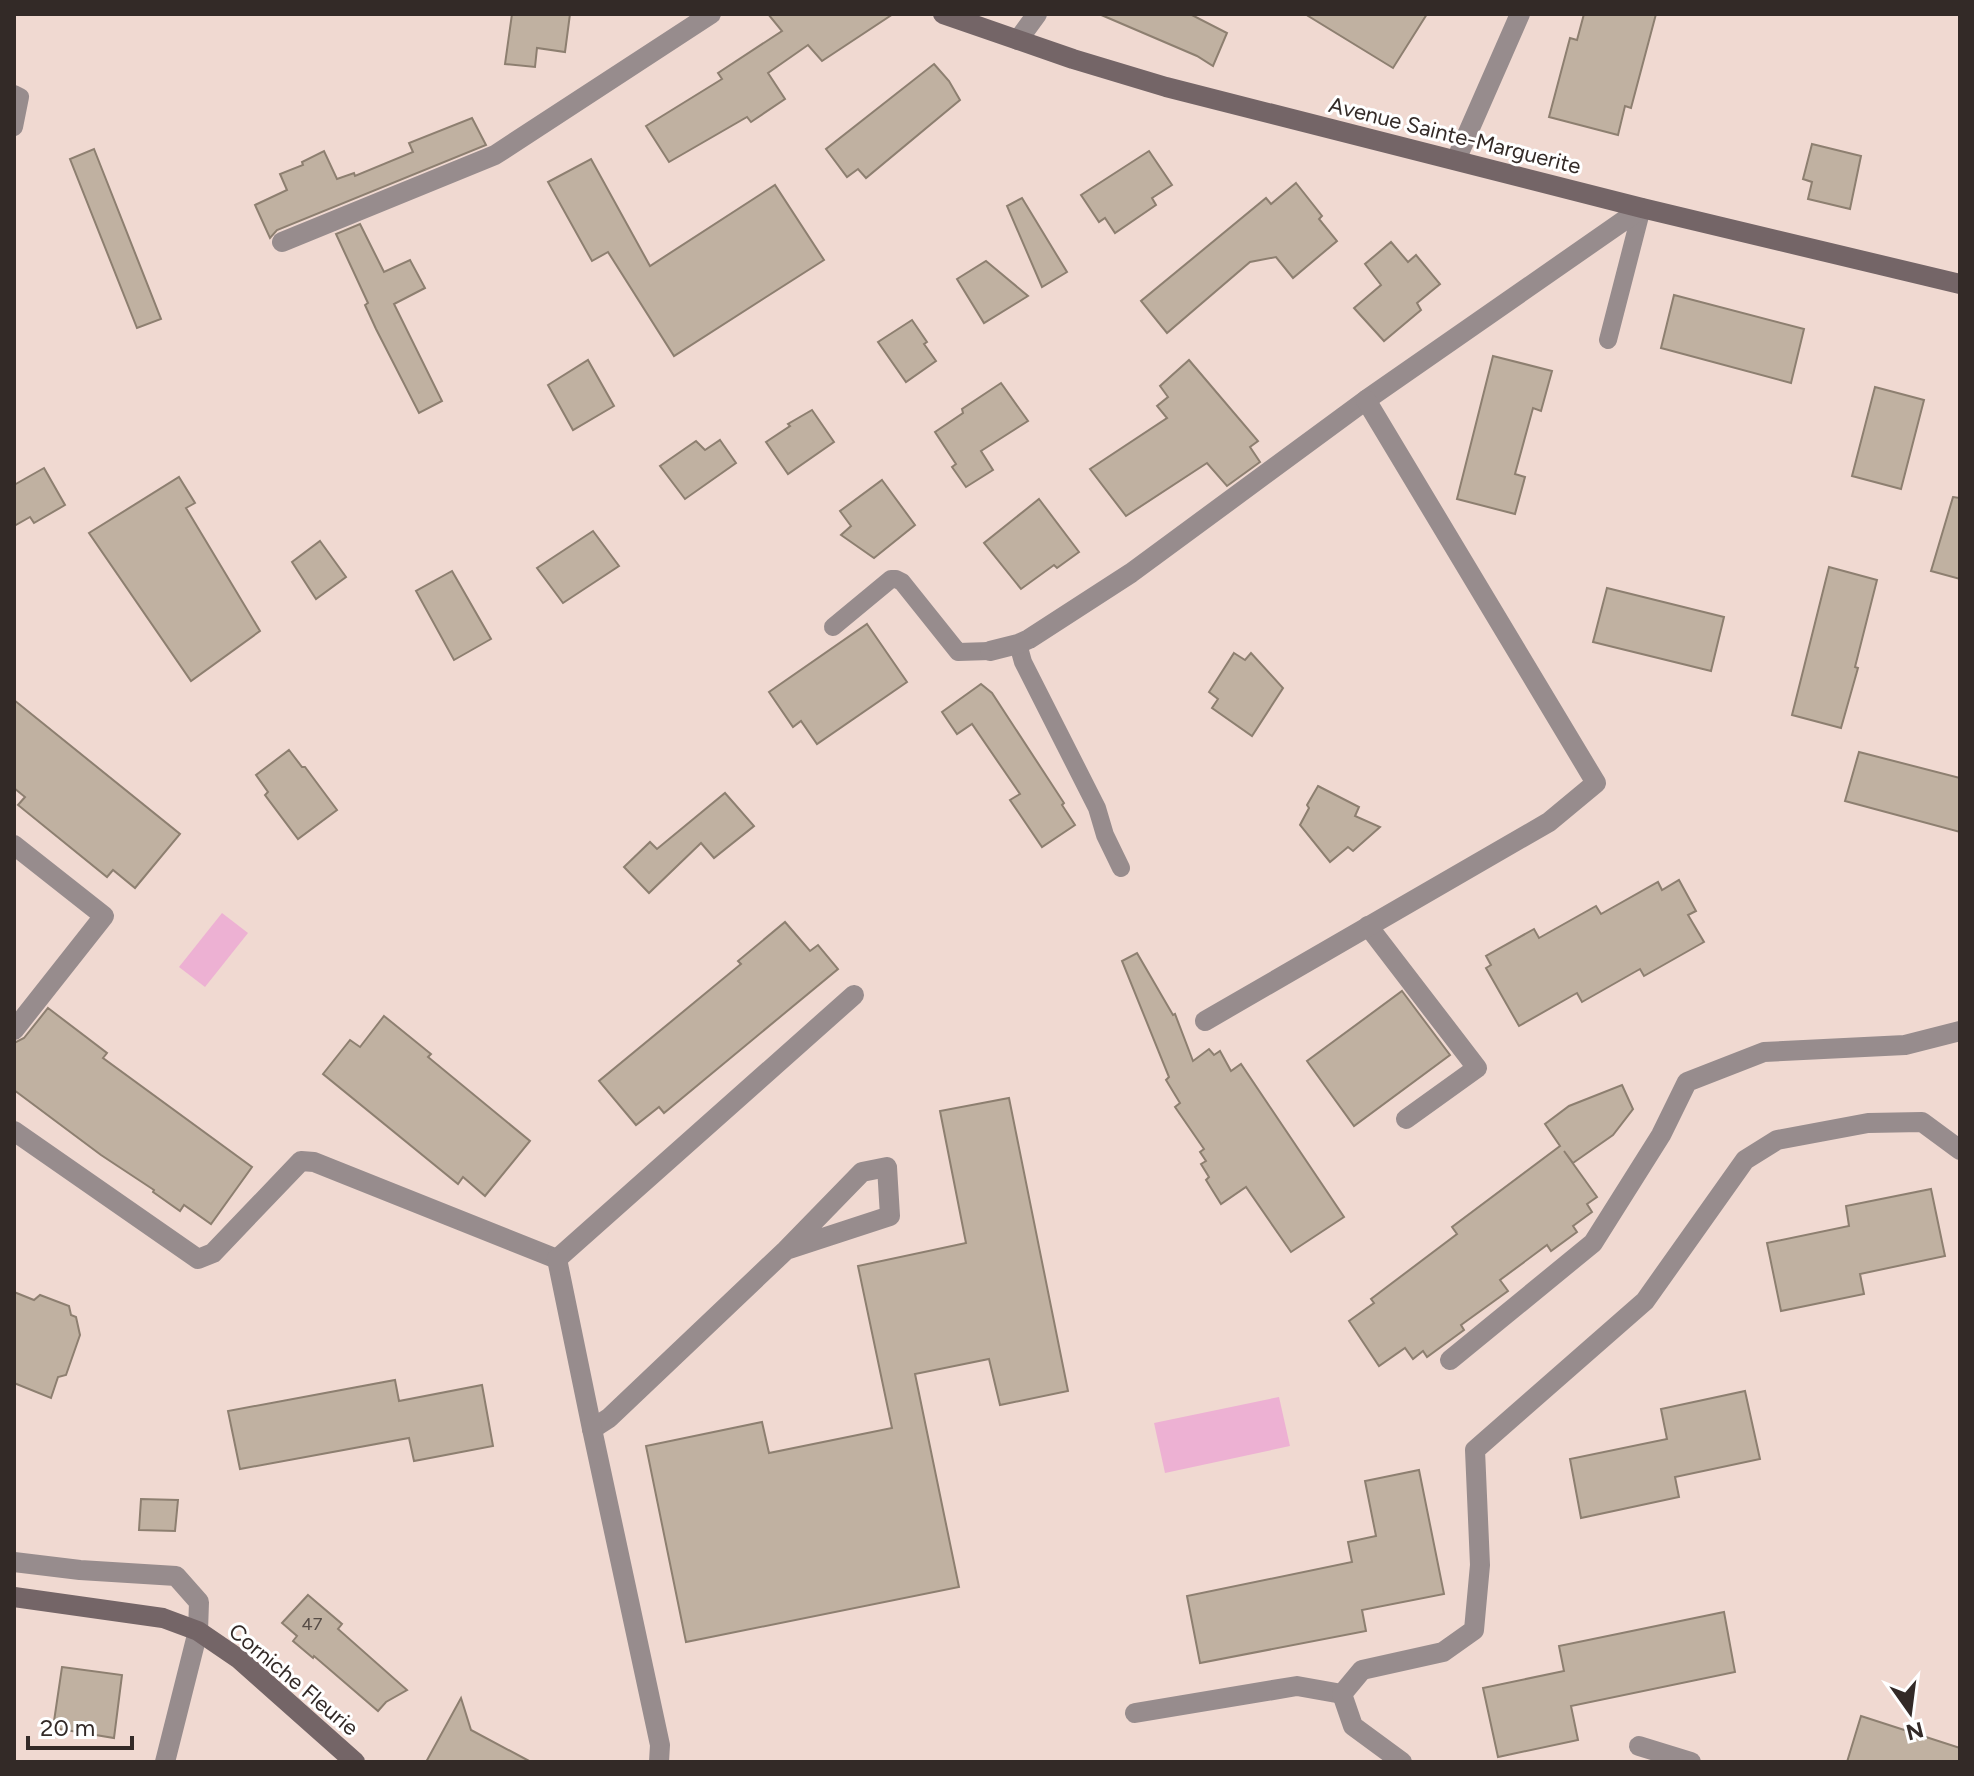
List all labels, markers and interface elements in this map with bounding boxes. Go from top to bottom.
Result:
street label: Avenue Sainte-Marguerite [1326,91,1584,180]
house number: 47 [302,1613,323,1635]
street label: Corniche Fleurie [223,1617,364,1741]
north arrow [1870,1672,1950,1752]
scale bar [28,1700,132,1750]
text: 20 m [40,1713,95,1742]
text: N [1903,1716,1926,1746]

